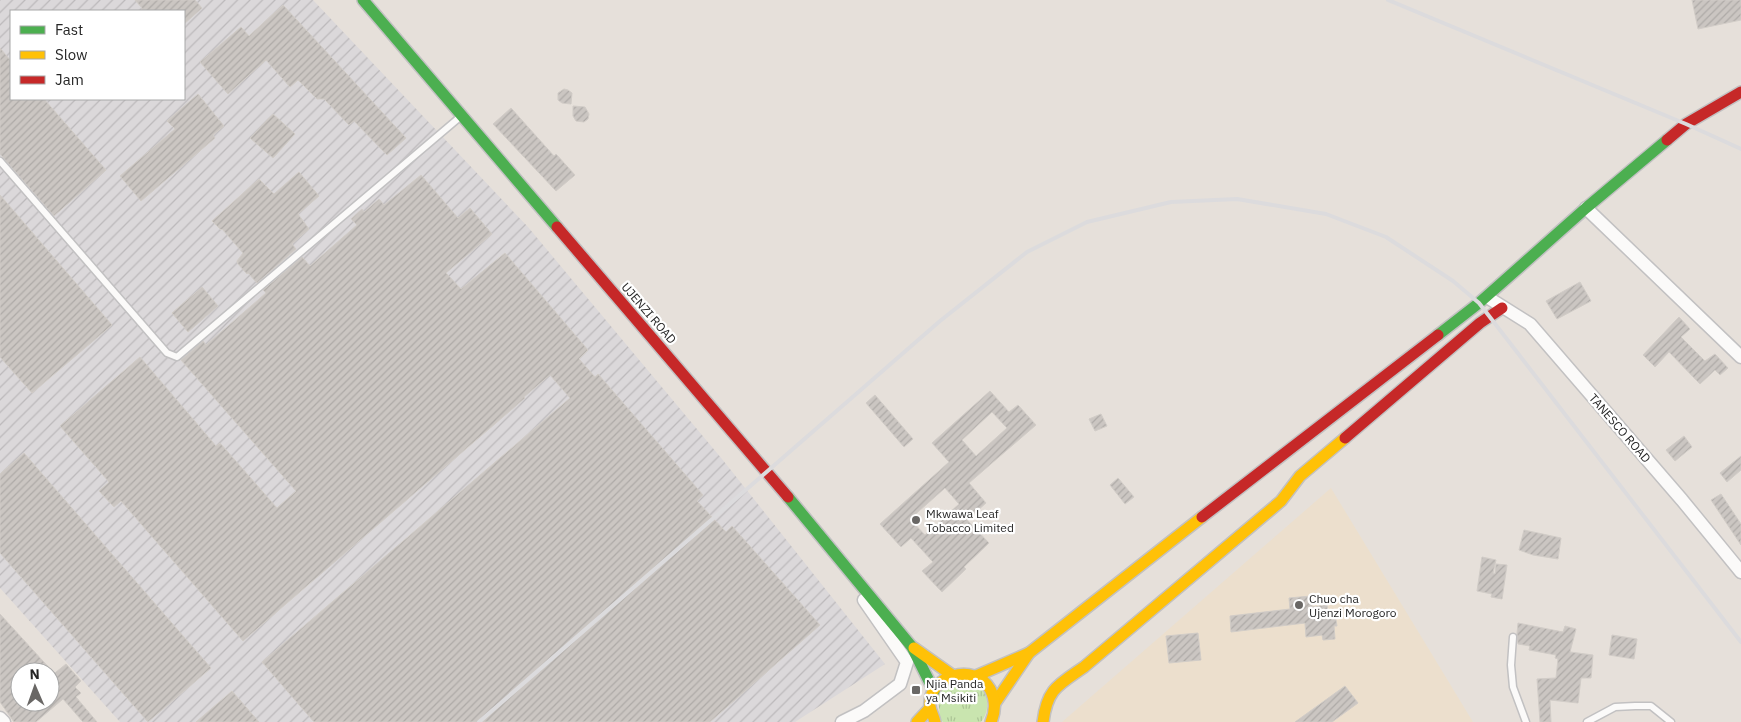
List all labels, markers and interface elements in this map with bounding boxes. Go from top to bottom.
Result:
legend [10,10,185,100]
text: Fast [55,20,83,39]
text: Slow [55,45,88,64]
text: Jam [55,70,84,89]
street label: UJENZI ROAD [618,279,680,347]
street label: TANESCO ROAD [1586,390,1654,466]
place label: Mkwawa Leaf Tobacco Limited [926,506,1014,535]
marker: Mkwawa Leaf Tobacco Limited [910,514,922,526]
place label: Chuo cha Ujenzi Morogoro [1309,591,1397,620]
marker: Chuo cha Ujenzi Morogoro [1293,599,1305,611]
north arrow [10,662,60,712]
text: N [29,665,40,683]
place label: Njia Panda ya Msikiti [926,676,984,705]
marker: Njia Panda ya Msikiti [910,684,922,696]

